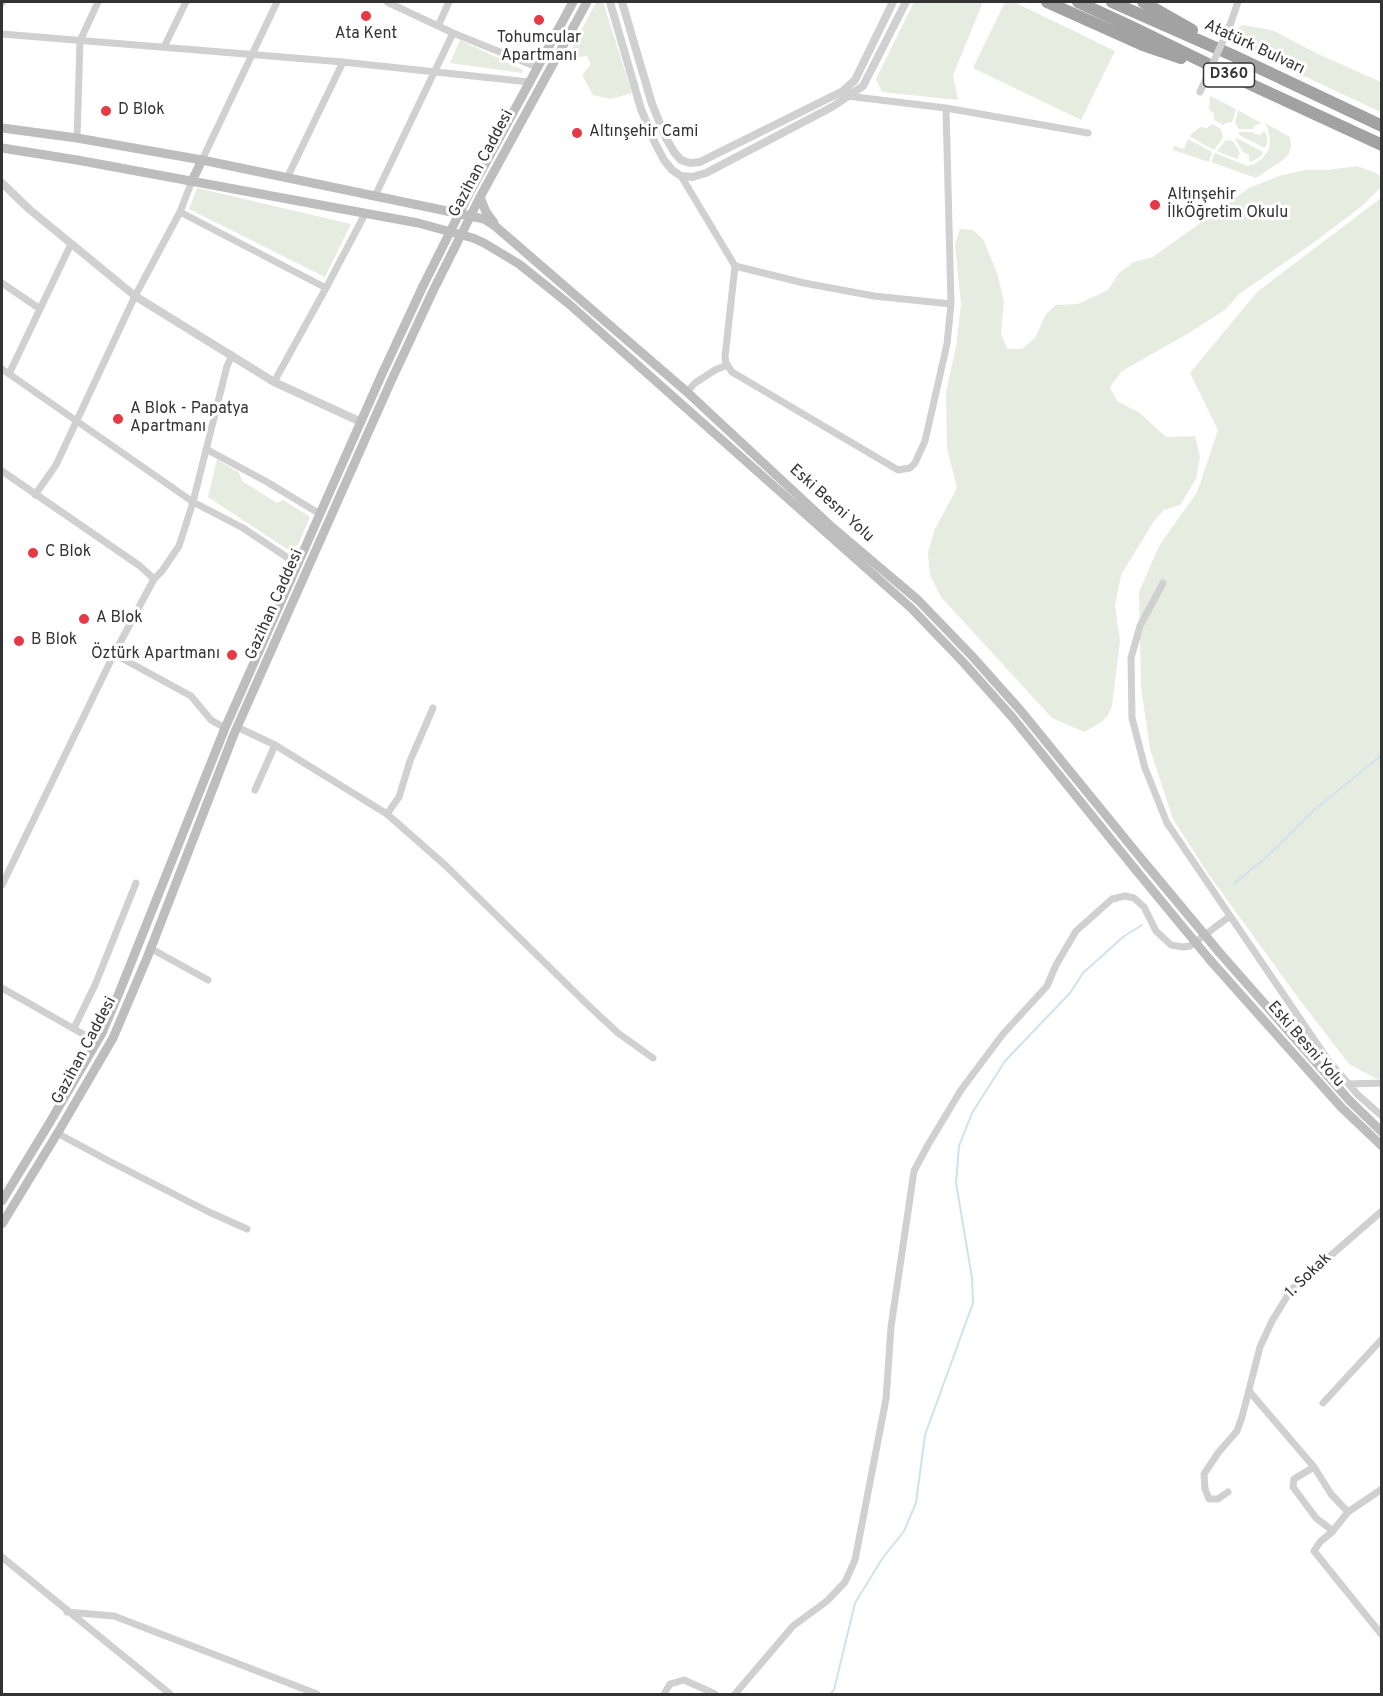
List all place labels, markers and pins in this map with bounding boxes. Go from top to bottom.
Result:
marker: Ata Kent [359,9,373,23]
marker: Tohumcular Apartmanı [532,13,546,27]
place label: Ata Kent [335,25,397,45]
place label: Tohumcular Apartmanı [497,29,581,67]
place label: D Blok [118,101,165,121]
marker: D Blok [99,104,113,118]
place label: Altınşehir Cami [589,123,698,143]
marker: Altınşehir Cami [570,126,584,140]
place label: Altınşehir İlkÖğretim Okulu [1167,186,1288,224]
marker: Altınşehir İlkÖğretim Okulu [1148,198,1162,212]
place label: A Blok - Papatya Apartmanı [130,400,249,438]
marker: A Blok - Papatya Apartmanı [111,412,125,426]
place label: C Blok [45,543,91,563]
marker: C Blok [26,546,40,560]
place label: A Blok [96,609,143,629]
marker: A Blok [77,612,91,626]
place label: B Blok [31,631,77,651]
marker: B Blok [12,634,26,648]
place label: Öztürk Apartmanı [91,645,220,665]
marker: Öztürk Apartmanı [225,648,239,662]

